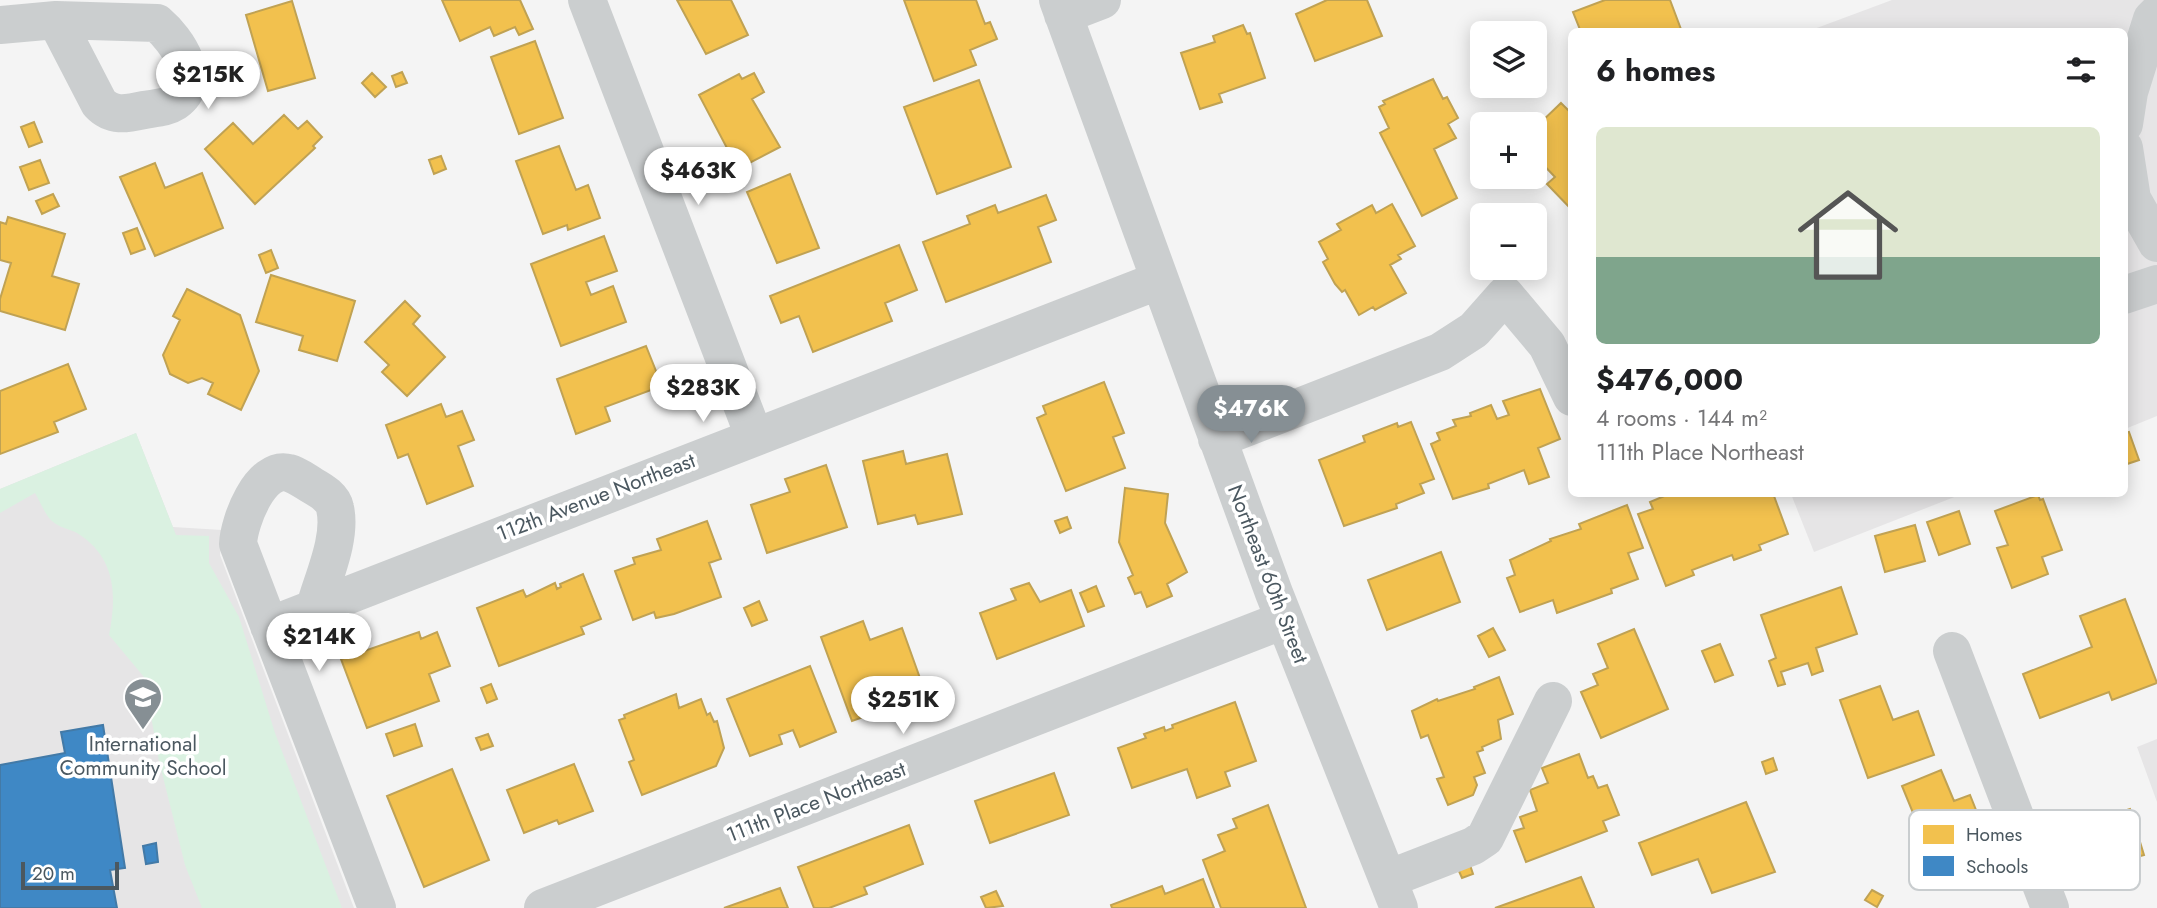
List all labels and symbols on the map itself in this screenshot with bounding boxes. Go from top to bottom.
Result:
pin: $215K [159,52,257,111]
pin: $463K [649,148,747,207]
pin: $283K [654,364,752,424]
pin: $476K [1202,386,1300,445]
street label: 112th Avenue Northeast [492,445,700,549]
street label: Northeast 60th Street [1220,480,1316,668]
pin: $214K [270,614,368,673]
school or university icon: International Community School [122,676,164,731]
pin: $251K [854,676,952,736]
place label: International Community School [59,729,227,783]
street label: 111th Place Northeast [722,754,910,850]
legend [1909,810,2140,890]
text: Homes [1966,821,2023,848]
text: Schools [1966,853,2029,880]
scale bar [21,859,119,891]

